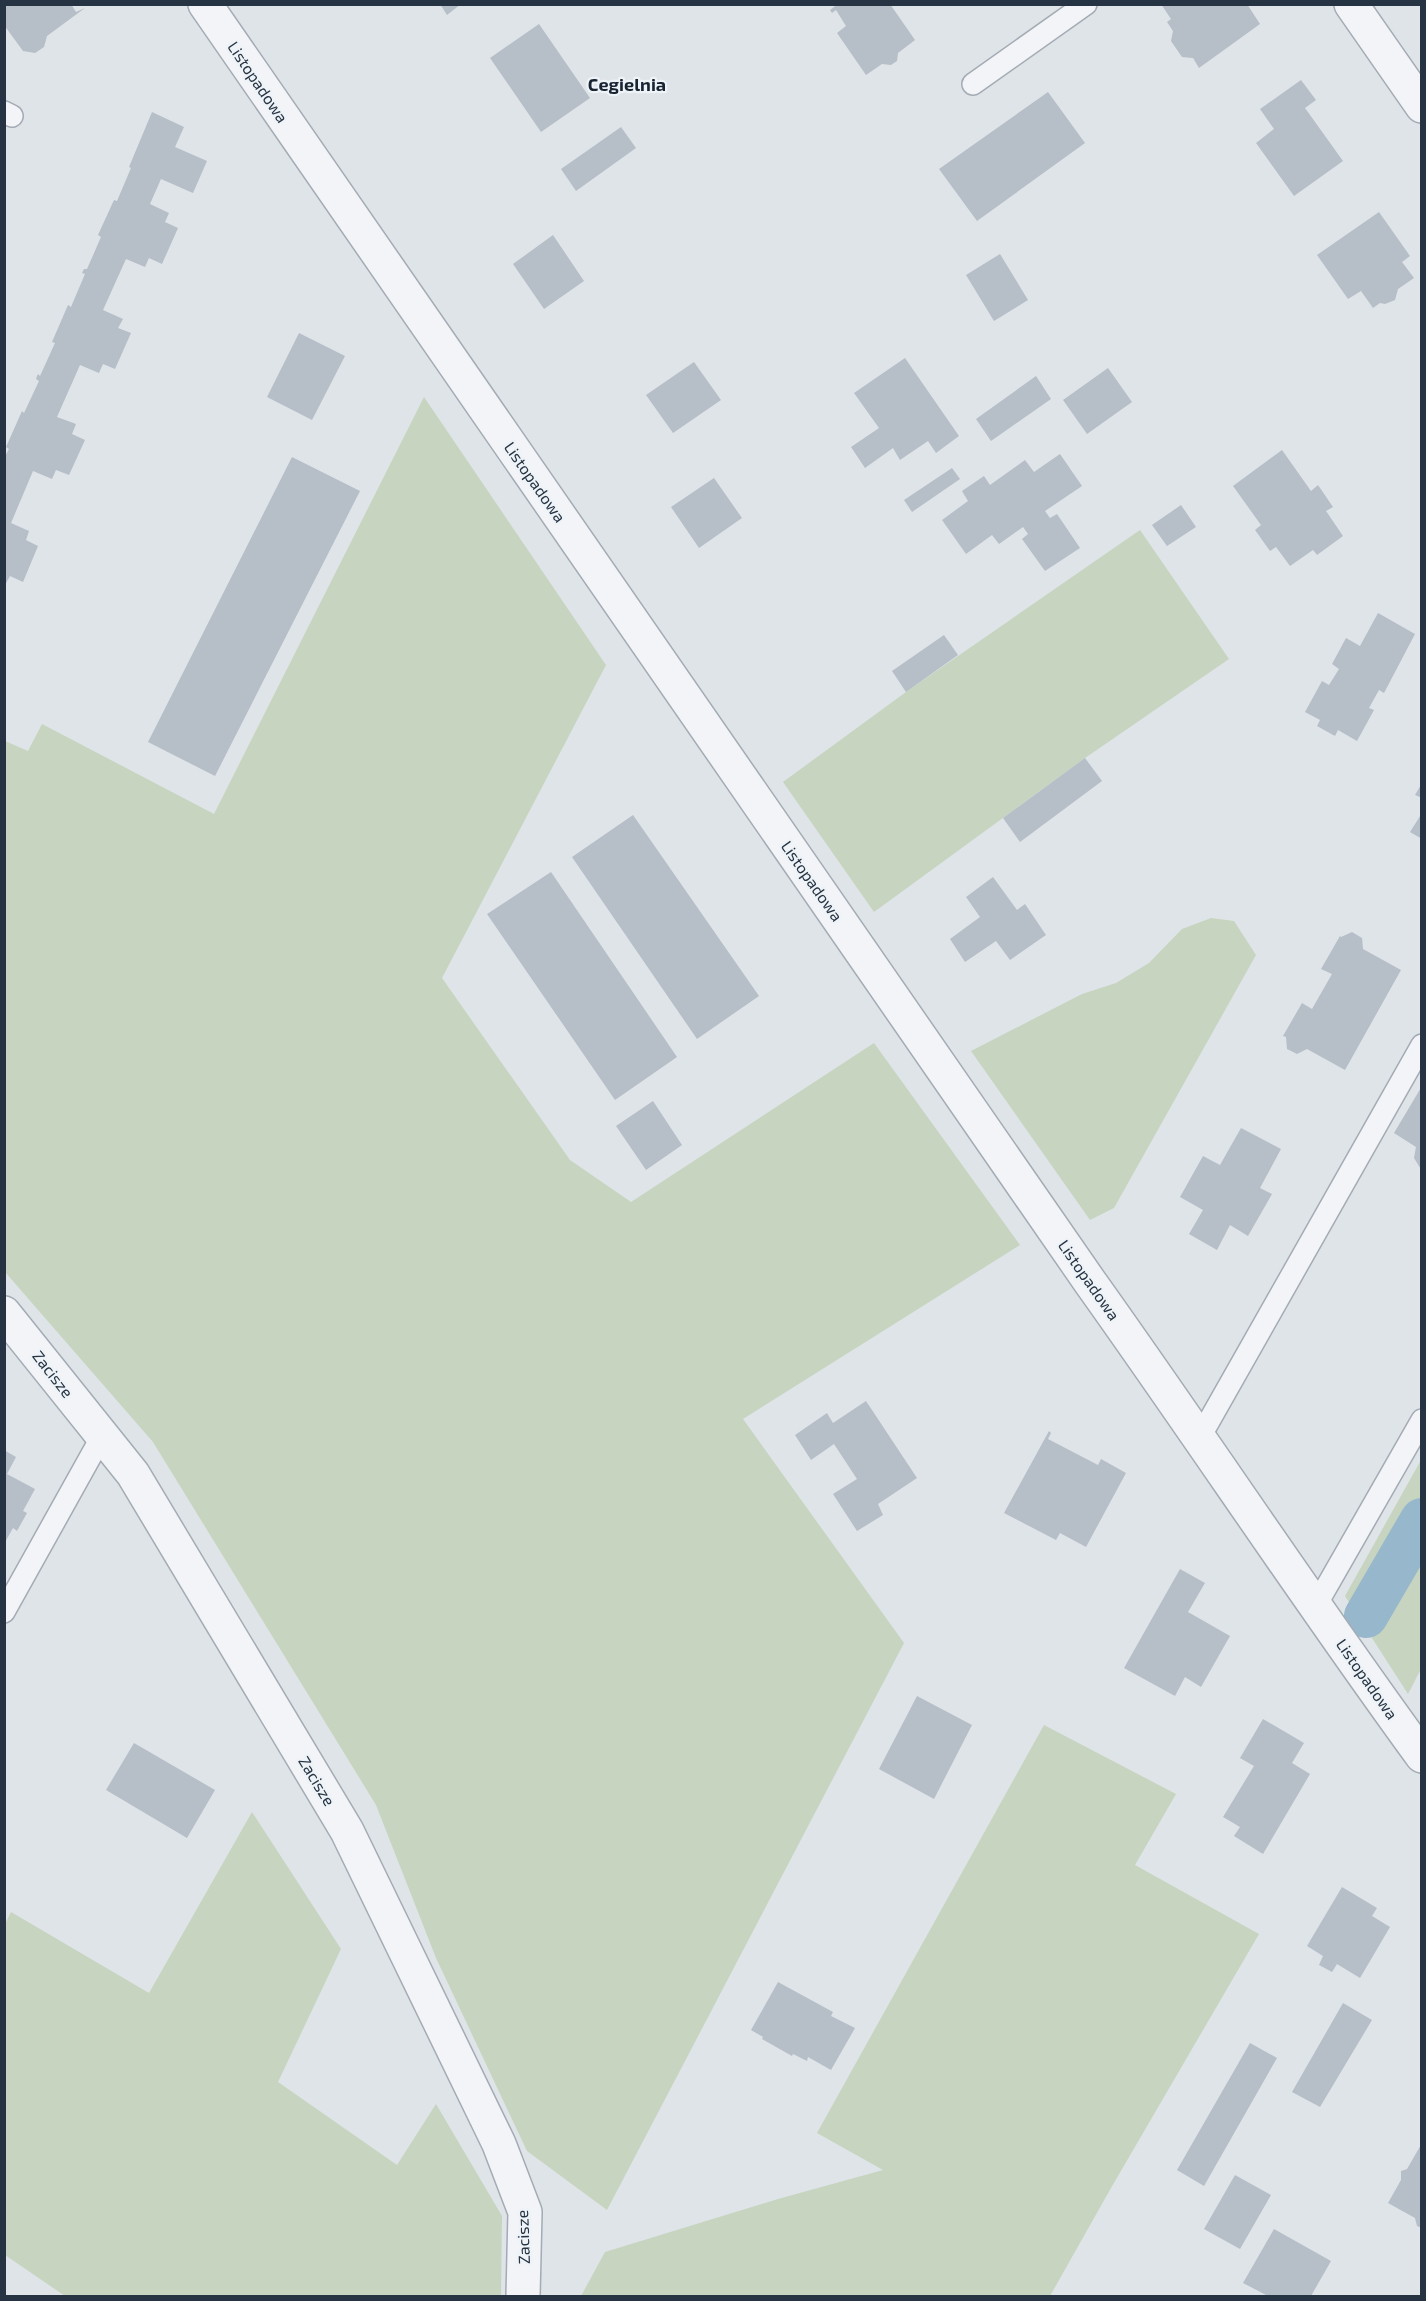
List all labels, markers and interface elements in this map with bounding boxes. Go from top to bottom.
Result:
street label: Listopadowa [224,38,292,126]
district label: Cegielnia [588,73,666,95]
street label: Listopadowa [501,438,570,526]
street label: Listopadowa [778,837,847,925]
street label: Listopadowa [1055,1236,1124,1324]
street label: Zacisze [29,1346,78,1401]
street label: Listopadowa [1333,1635,1402,1723]
street label: Zacisze [295,1752,340,1809]
street label: Zacisze [512,2209,533,2265]

